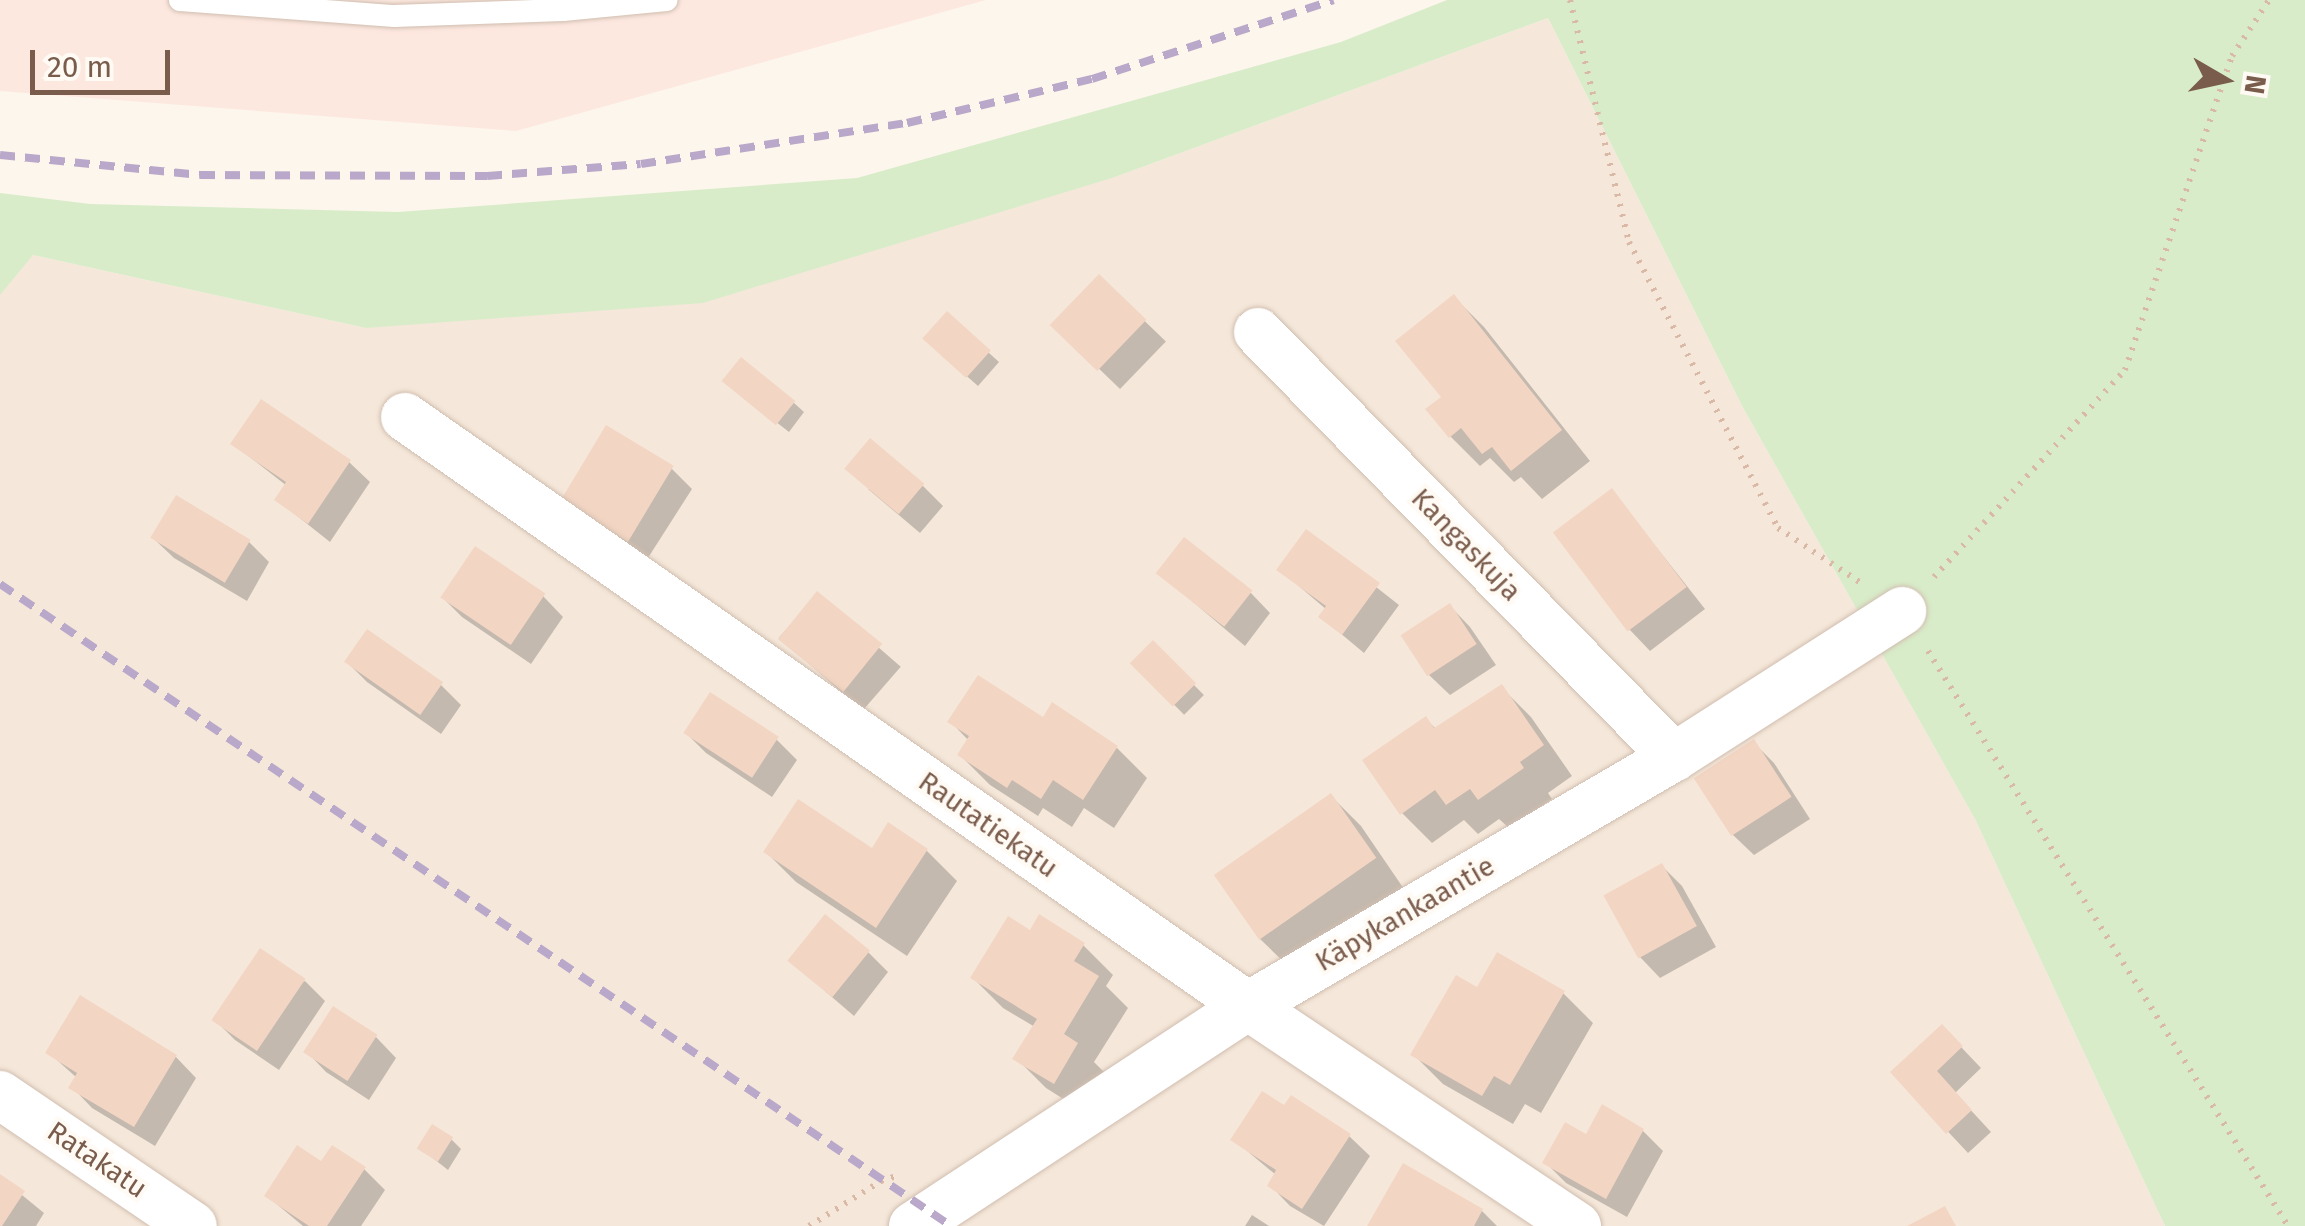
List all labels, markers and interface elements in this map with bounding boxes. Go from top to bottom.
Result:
scale bar [35,30,175,92]
north arrow [2175,30,2275,130]
text: 20 m [47,49,112,85]
text: N [2237,73,2273,97]
street label: Kangaskuja [1404,482,1528,608]
street label: Rautatiekatu [912,765,1064,885]
street label: Käpykankaantie [1309,849,1501,979]
street label: Ratakatu [41,1115,153,1205]

